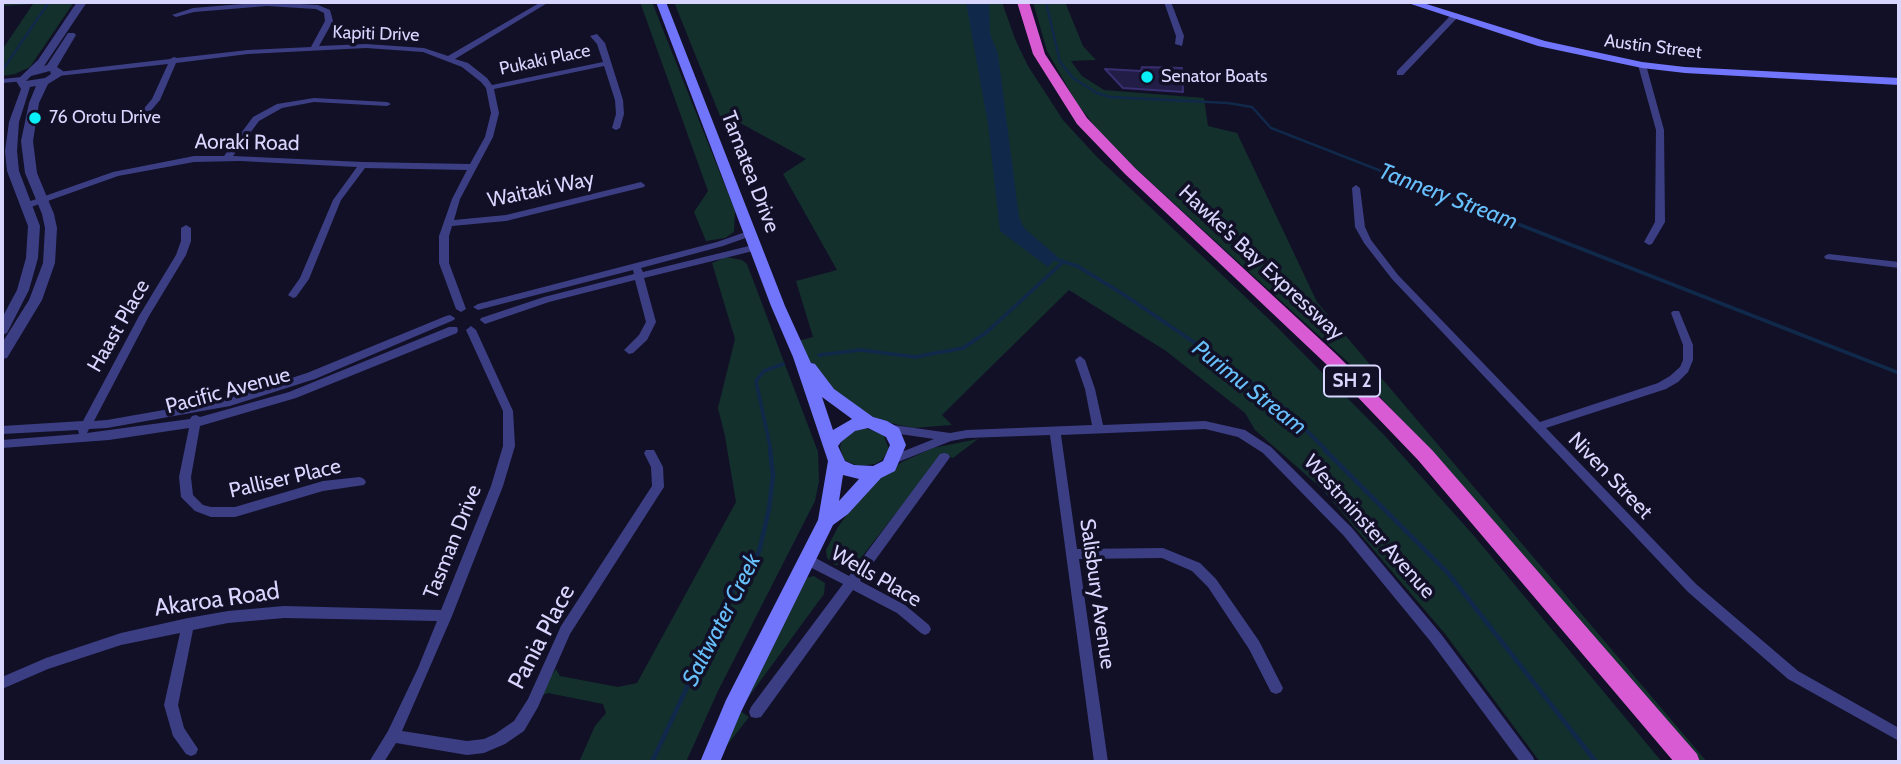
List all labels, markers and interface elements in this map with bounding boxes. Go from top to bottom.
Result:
street label: Kapiti Drive [332,22,420,46]
street label: Austin Street [1603,30,1703,64]
street label: Pukaki Place [498,40,592,80]
place label: Senator Boats [1161,66,1268,88]
marker: Senator Boats [1139,69,1155,85]
place label: 76 Orotu Drive [49,107,161,129]
street label: Tamatea Drive [715,108,785,236]
marker: 76 Orotu Drive [27,110,43,126]
street label: Aoraki Road [194,129,300,157]
water label: Tannery Stream [1375,158,1521,236]
street label: Waitaki Way [485,166,597,214]
street label: Hawke's Bay Expressway [1173,180,1349,346]
street label: Haast Place [82,275,156,377]
water label: Purimu Stream [1186,335,1312,441]
street label: Pacific Avenue [163,362,293,420]
road number: SH 2 [1324,366,1380,396]
street label: Niven Street [1563,428,1657,524]
street label: Westminster Avenue [1298,450,1440,604]
street label: Palliser Place [227,454,343,504]
street label: Tasman Drive [419,481,487,603]
street label: Salisbury Avenue [1074,517,1120,671]
street label: Wells Place [826,541,926,613]
water label: Saltwater Creek [677,549,767,691]
street label: Akaroa Road [152,577,282,623]
street label: Pania Place [502,580,582,694]

